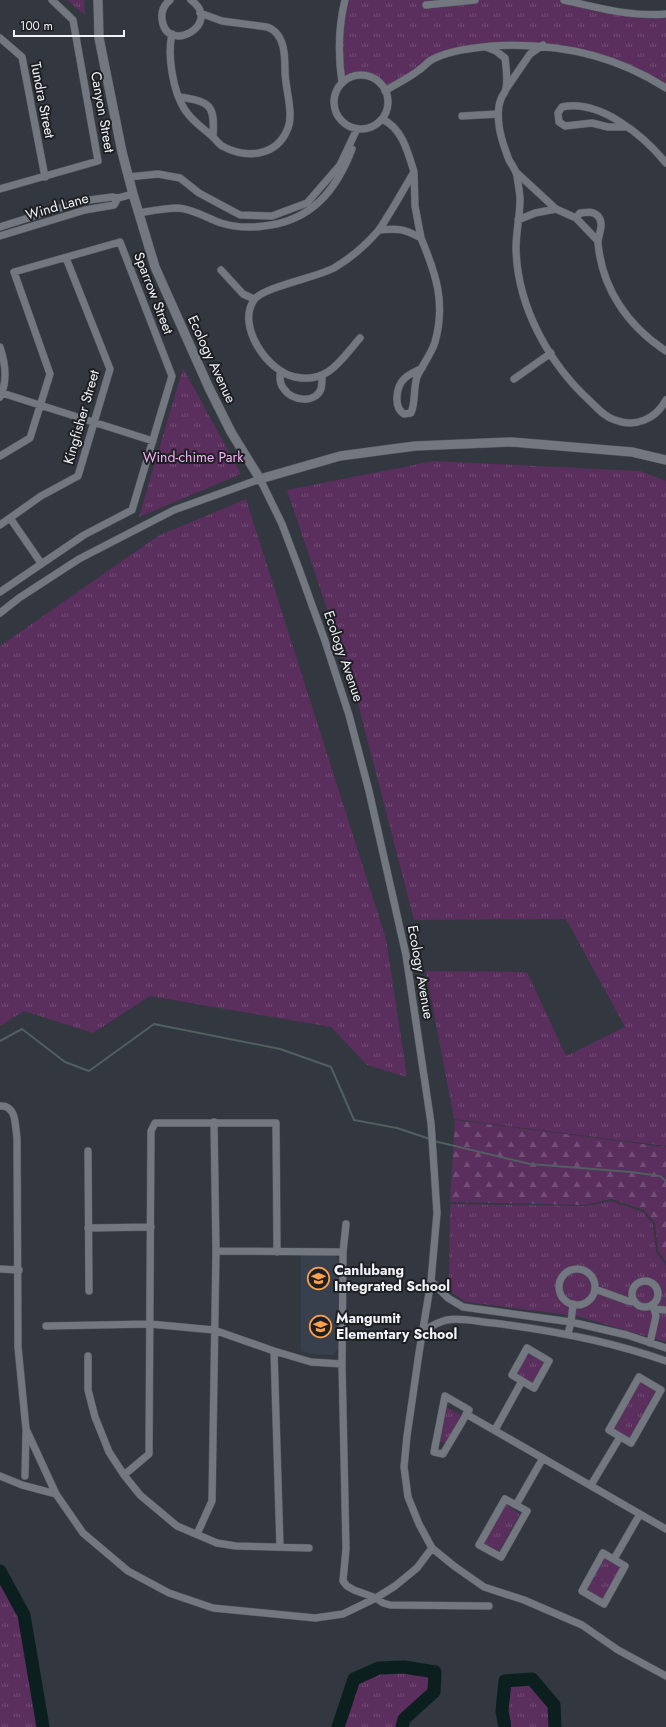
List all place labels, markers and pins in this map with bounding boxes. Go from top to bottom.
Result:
place label: Canlubang Integrated School [334,1260,450,1296]
school or university icon: Canlubang Integrated School [306,1265,332,1291]
place label: Mangumit Elementary School [336,1308,457,1344]
school or university icon: Mangumit Elementary School [307,1313,333,1339]

